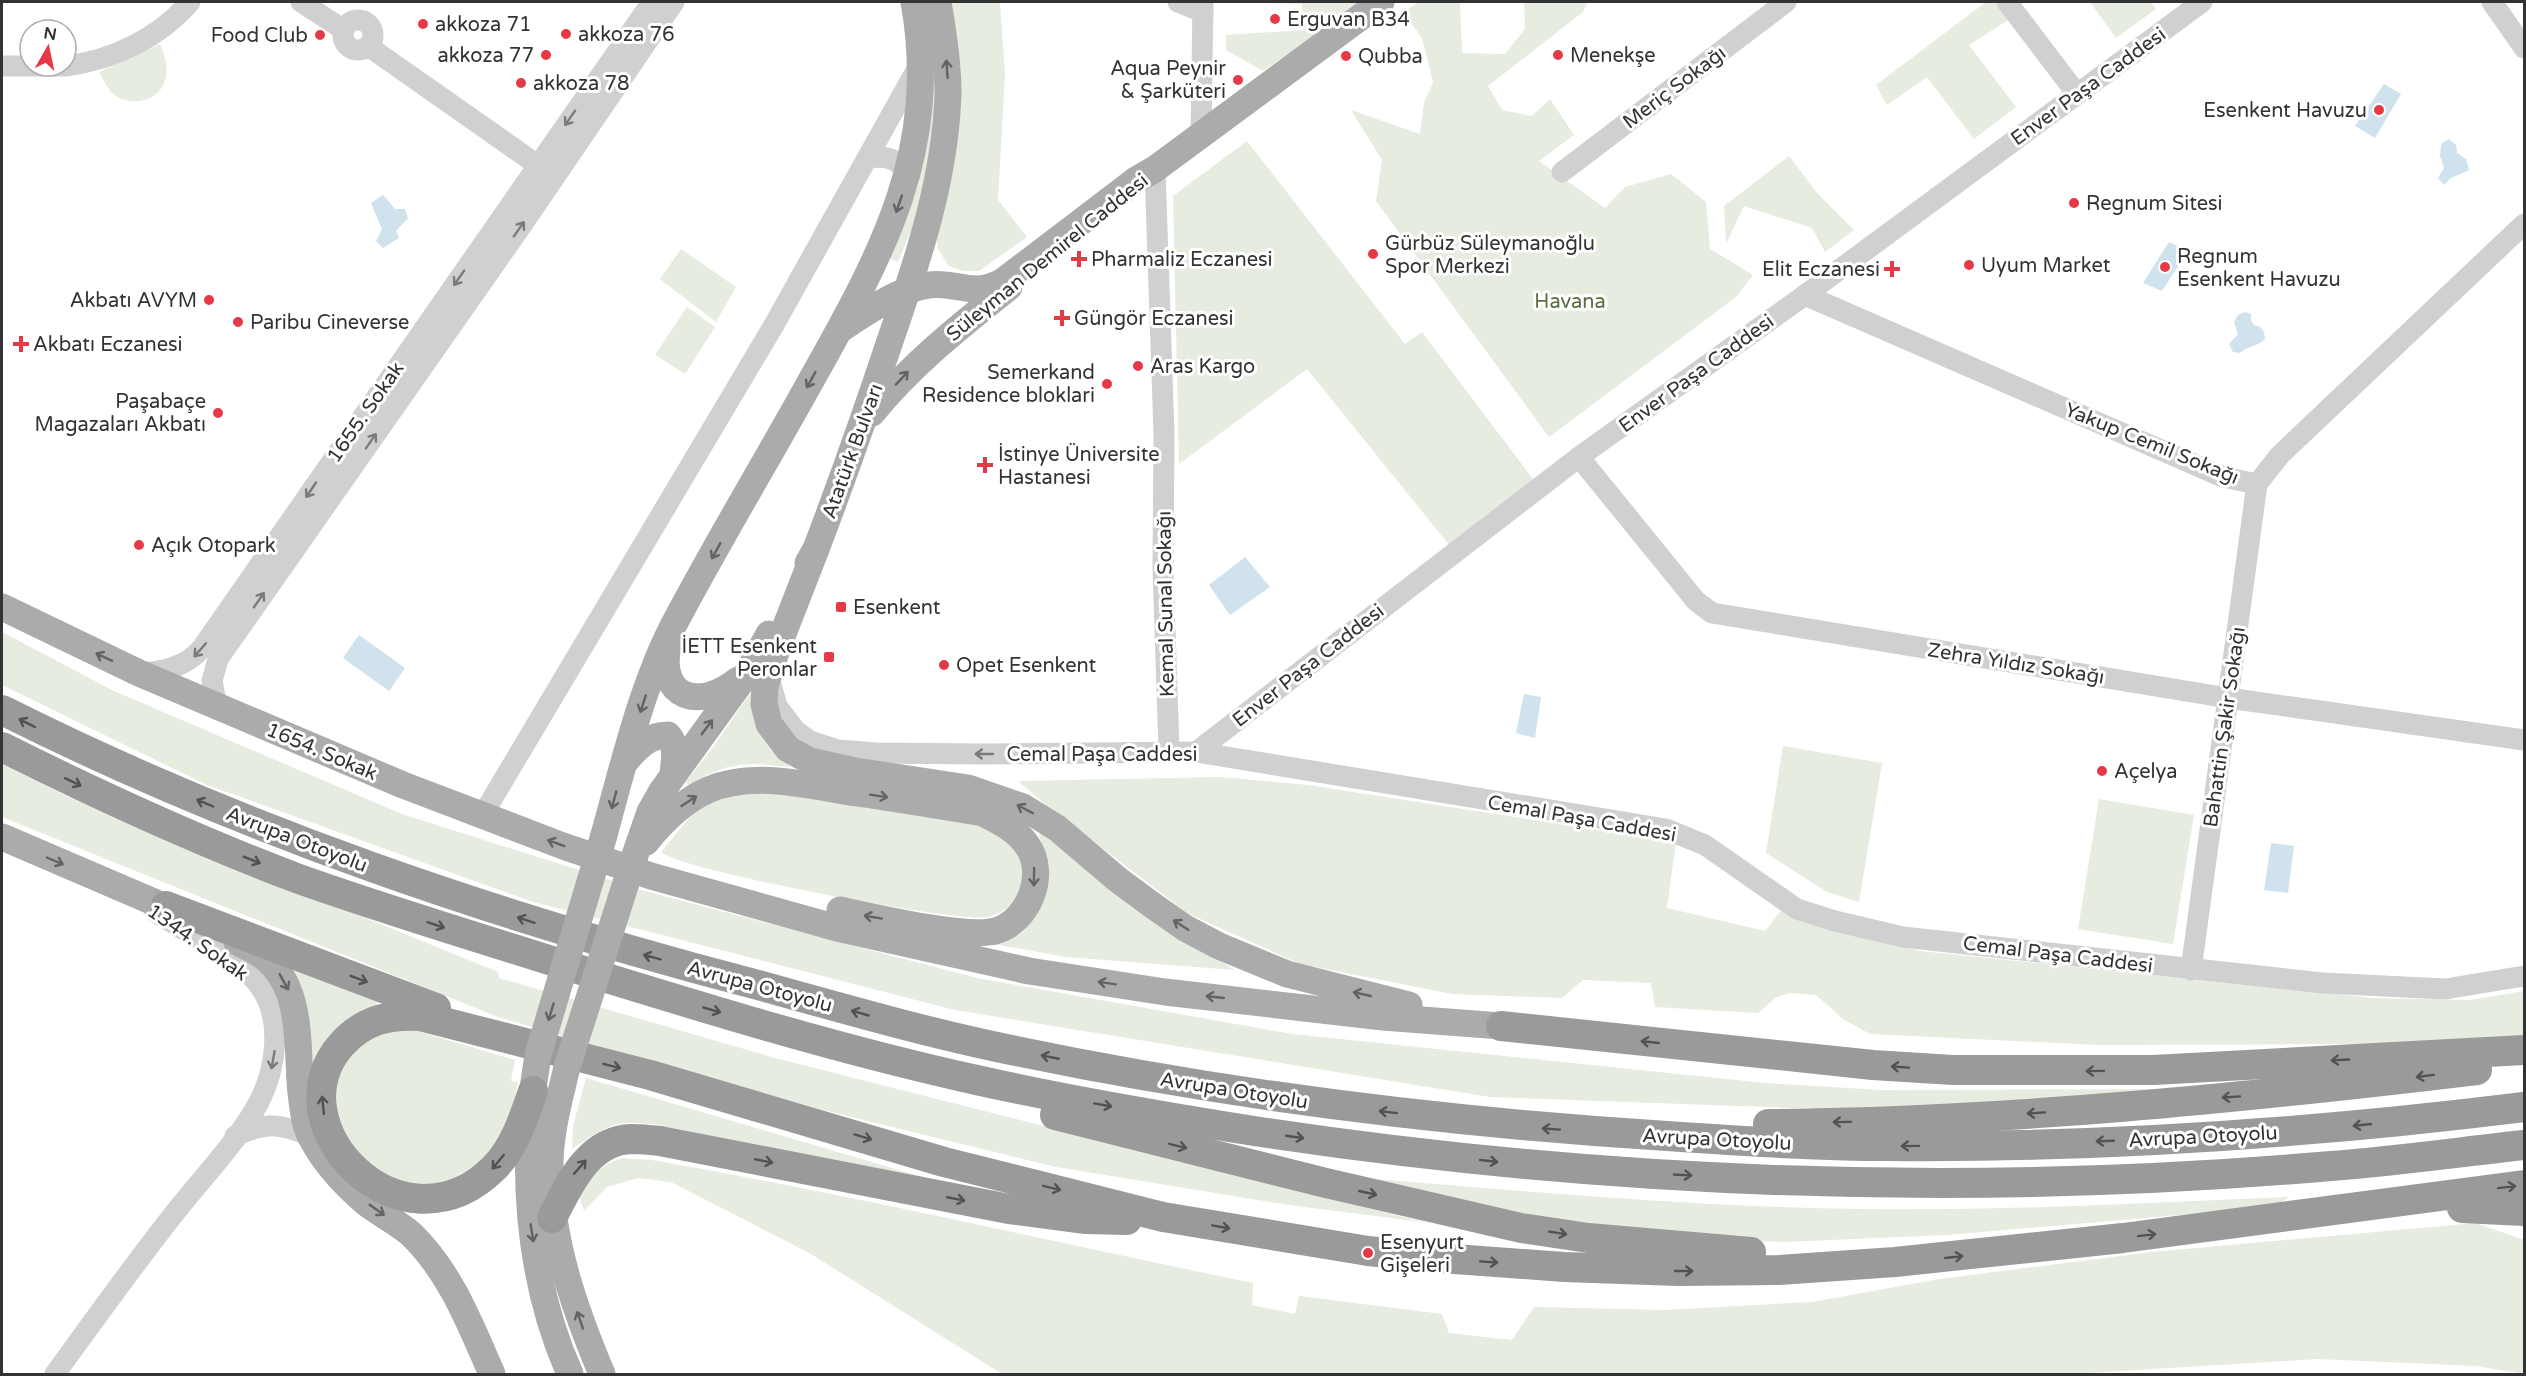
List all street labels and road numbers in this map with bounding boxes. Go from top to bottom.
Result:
street label: Enver Paşa Caddesi [2006,23,2171,151]
street label: Meriç Sokağı [1618,41,1731,134]
street label: Süleyman Demirel Caddesi [942,169,1153,347]
street label: Enver Paşa Caddesi [1614,310,1779,438]
street label: 1655. Sokak [322,357,409,468]
street label: Atatürk Bulvarı [817,381,888,522]
street label: Yakup Cemil Sokağı [2061,398,2242,490]
street label: Kemal Sunal Sokağı [1152,511,1180,697]
street label: Enver Paşa Caddesi [1228,599,1389,732]
street label: Bahattin Şakir Sokağı [2199,625,2251,829]
street label: Zehra Yıldız Sokağı [1926,638,2106,690]
street label: 1654. Sokak [263,718,381,786]
street label: Cemal Paşa Caddesi [1006,743,1198,767]
street label: Cemal Paşa Caddesi [1486,791,1678,847]
street label: Avrupa Otoyolu [223,802,371,878]
street label: 1344. Sokak [142,899,253,987]
street label: Cemal Paşa Caddesi [1962,931,2154,979]
street label: Avrupa Otoyolu [684,956,835,1018]
street label: Avrupa Otoyolu [1158,1067,1309,1115]
street label: Avrupa Otoyolu [2128,1121,2278,1153]
street label: Avrupa Otoyolu [1642,1124,1792,1156]

